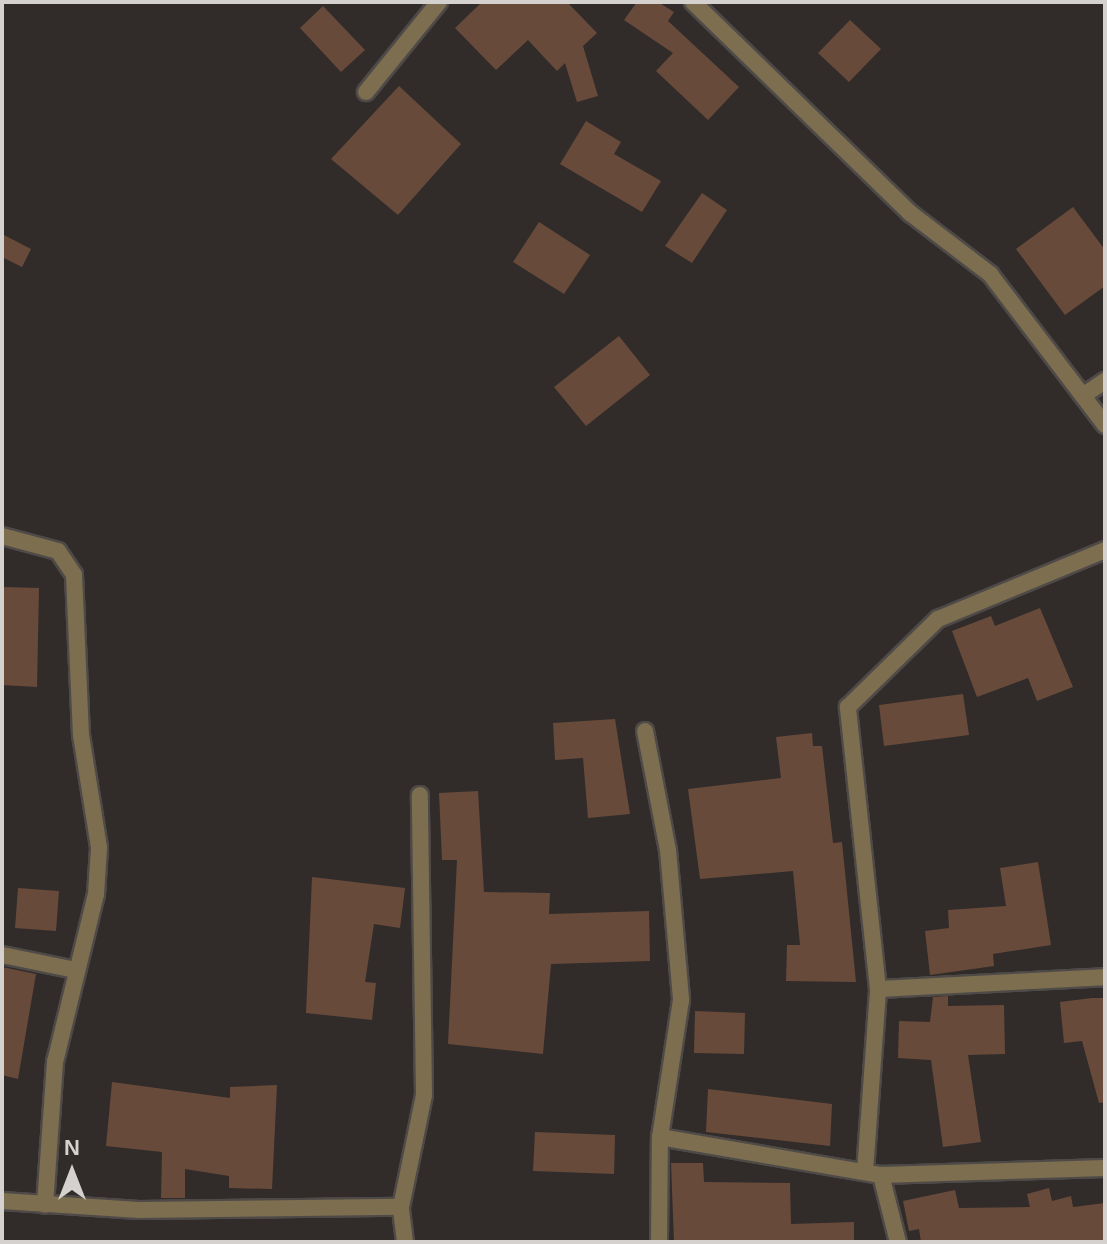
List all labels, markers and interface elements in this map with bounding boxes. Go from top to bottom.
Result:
north arrow [32,1132,112,1212]
text: N [64,1135,80,1160]

